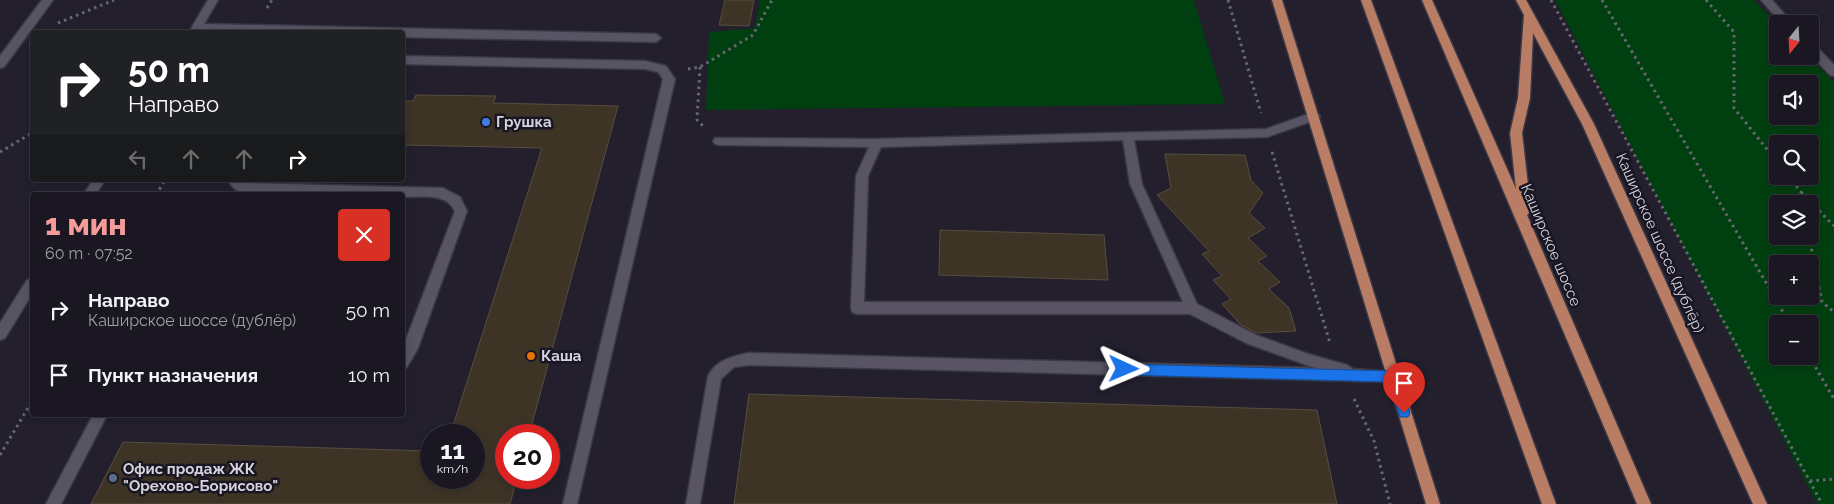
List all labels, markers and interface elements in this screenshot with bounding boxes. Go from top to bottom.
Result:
north arrow [1769,15,1819,65]
map controls [1769,15,1819,365]
text: 50 m [128,49,210,90]
icon: right [45,50,110,115]
button: sound [1769,75,1819,125]
text: Направо [128,91,219,117]
place label: Грушка [496,113,552,131]
marker: Грушка [480,116,492,128]
button: search [1769,135,1819,185]
icon: left [124,145,152,173]
icon: ahead [177,145,205,173]
icon: ahead [230,145,258,173]
icon: right [283,145,311,173]
street label: Каширское шоссе (дублёр) [1612,150,1708,336]
street label: Каширское шоссе [1517,181,1585,309]
button: layers [1769,195,1819,245]
text: 1 мин [45,207,127,242]
button: close [338,209,390,261]
text: 60 m · 07:52 [45,244,133,263]
button: + [1769,255,1819,305]
text: Направо [88,289,169,311]
icon: right [45,296,73,324]
text: 50 m [346,299,390,321]
text: Каширское шоссе (дублёр) [88,311,296,330]
button: − [1769,315,1819,365]
position arrow [1097,342,1149,394]
place label: Каша [541,347,582,365]
marker: Каша [525,350,537,362]
icon: arrive [45,361,73,389]
pin [1383,362,1425,413]
text: Пункт назначения [88,364,258,386]
text: 10 m [348,364,390,386]
icon: arrive [1390,369,1418,397]
speed limit sign: 20 [495,424,560,489]
text: 11 [440,435,465,465]
place label: Офис продаж ЖК "Орехово-Борисово" [123,460,278,495]
text: km/h [437,462,468,476]
marker: Офис продаж ЖК "Орехово-Борисово" [107,472,119,484]

